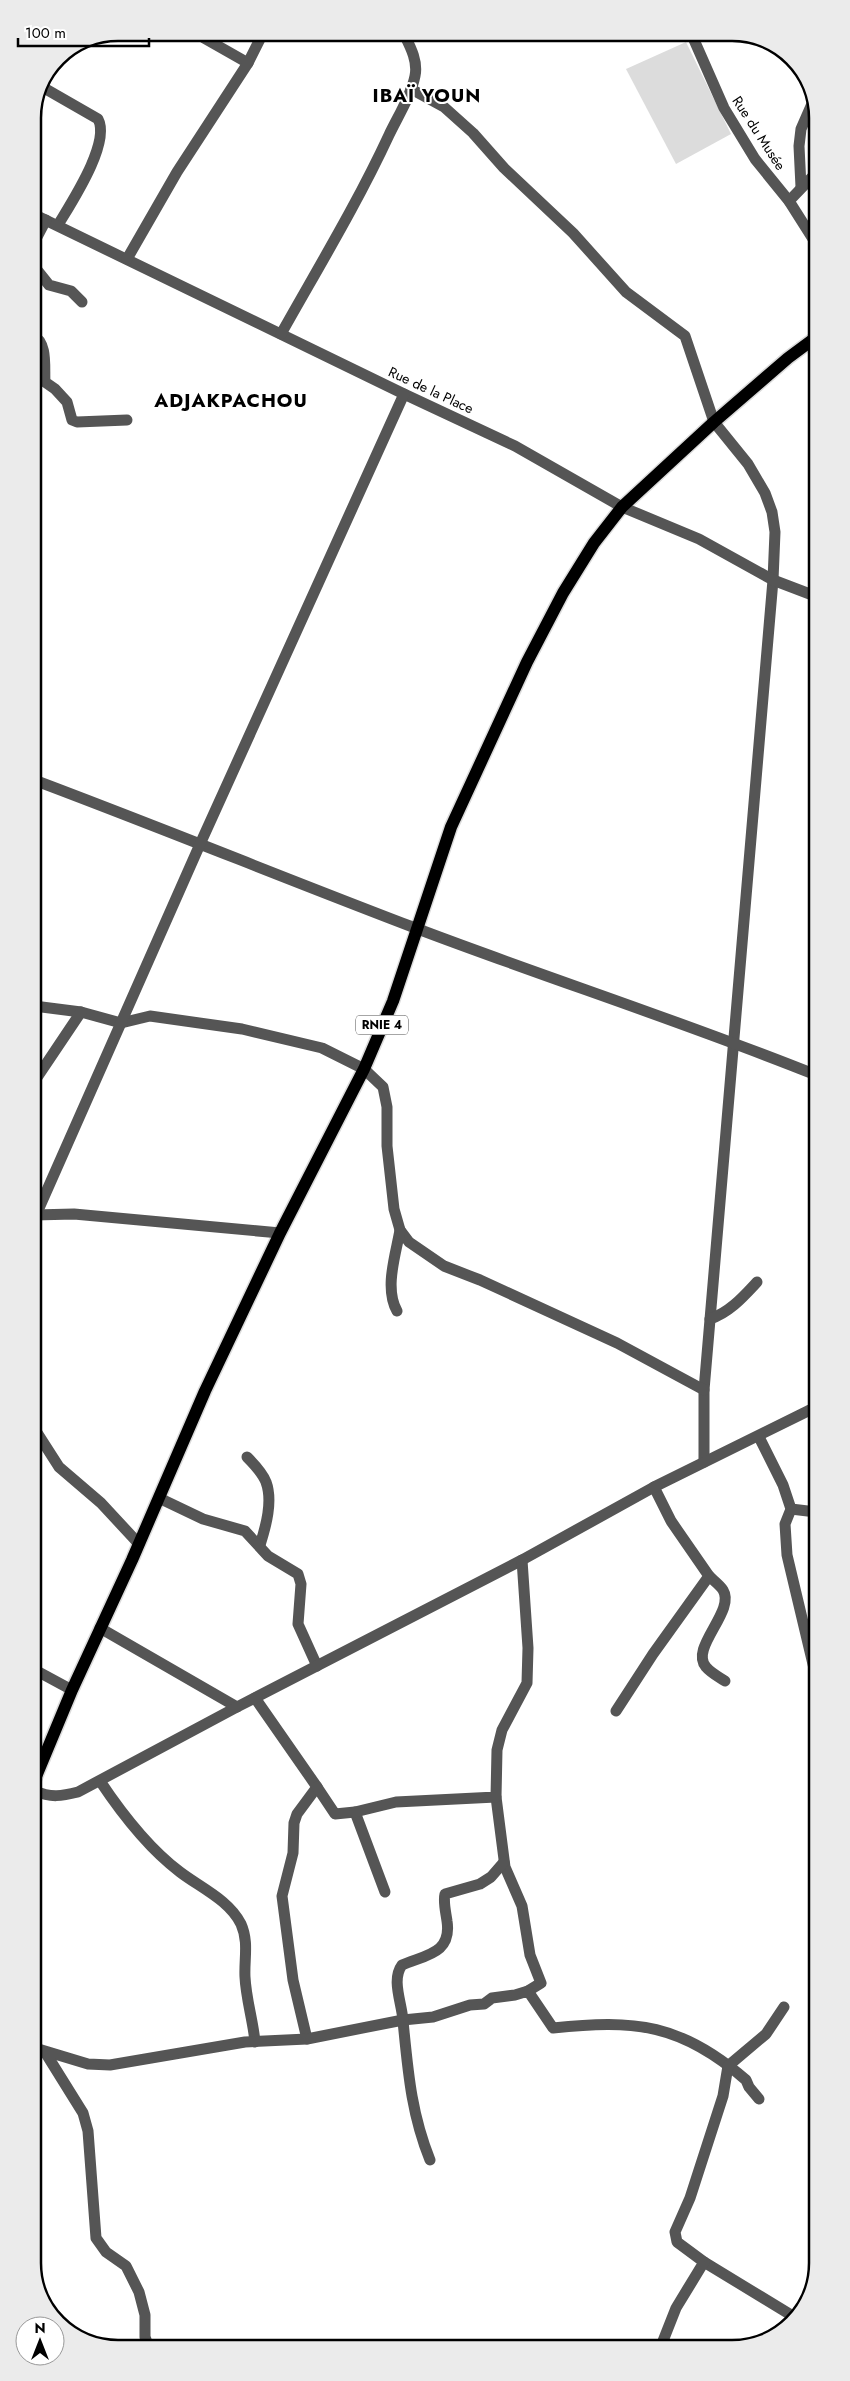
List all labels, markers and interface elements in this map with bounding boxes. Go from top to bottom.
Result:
scale bar [18,15,149,47]
text: 100 m [25,22,66,44]
district label: IBAÏ YOUN [373,82,481,109]
street label: Rue du Musée [727,92,791,174]
street label: Rue de la Place [385,362,477,418]
district label: ADJAKPACHOU [153,387,308,414]
road number: RNIE 4 [356,1016,408,1034]
north arrow [15,2316,65,2366]
text: N [34,2318,46,2338]

